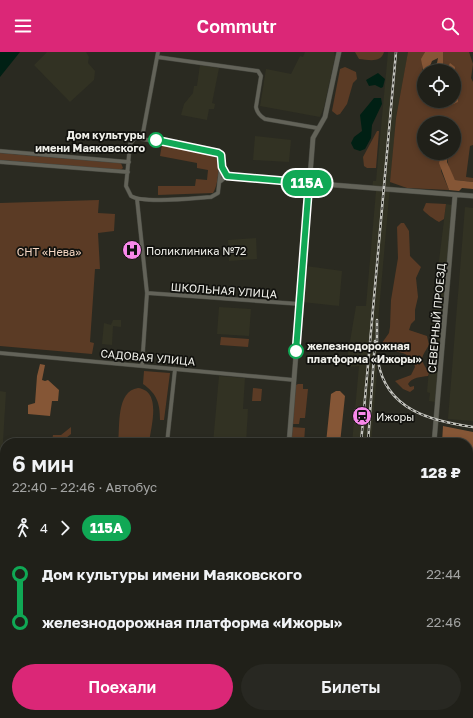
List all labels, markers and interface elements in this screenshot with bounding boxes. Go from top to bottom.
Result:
icon: menu [12,15,34,37]
text: Commutr [197,15,276,37]
icon: search [439,15,461,37]
map controls [417,64,461,160]
button: locate [417,64,461,108]
button: layers [417,116,461,160]
place label: Дом культуры имени Маяковского [35,128,145,154]
marker: Дом культуры имени Маяковского [148,132,164,148]
line badge: 115А [279,170,335,196]
text: 115А [291,174,323,191]
hospital icon: Поликлиника №72 [121,239,143,261]
place label: Поликлиника №72 [146,244,246,257]
park label: СНТ «Нева» [17,245,81,258]
street label: СЕВЕРНЫЙ ПРОЕЗД [425,263,447,373]
street label: ШКОЛЬНАЯ УЛИЦА [170,280,278,300]
place label: железнодорожная платформа «Ижоры» [307,339,422,365]
marker: железнодорожная платформа «Ижоры» [288,343,304,359]
street label: САДОВАЯ УЛИЦА [100,346,196,368]
station icon: Ижоры [351,405,373,427]
place label: Ижоры [376,410,414,423]
text: 6 мин [12,450,74,477]
text: 128 ₽ [421,463,461,481]
text: 22:40 – 22:46 · Автобус [12,479,157,495]
icon: walk [12,517,34,539]
icon: forward [54,517,76,539]
text: 115А [90,519,123,536]
text: 4 [40,520,48,536]
text: Дом культуры имени Маяковского [42,565,302,583]
text: 22:44 [426,566,461,582]
text: железнодорожная платформа «Ижоры» [42,613,342,631]
text: 22:46 [426,614,461,630]
button: Поехали [12,664,233,710]
button: Билеты [241,664,461,710]

